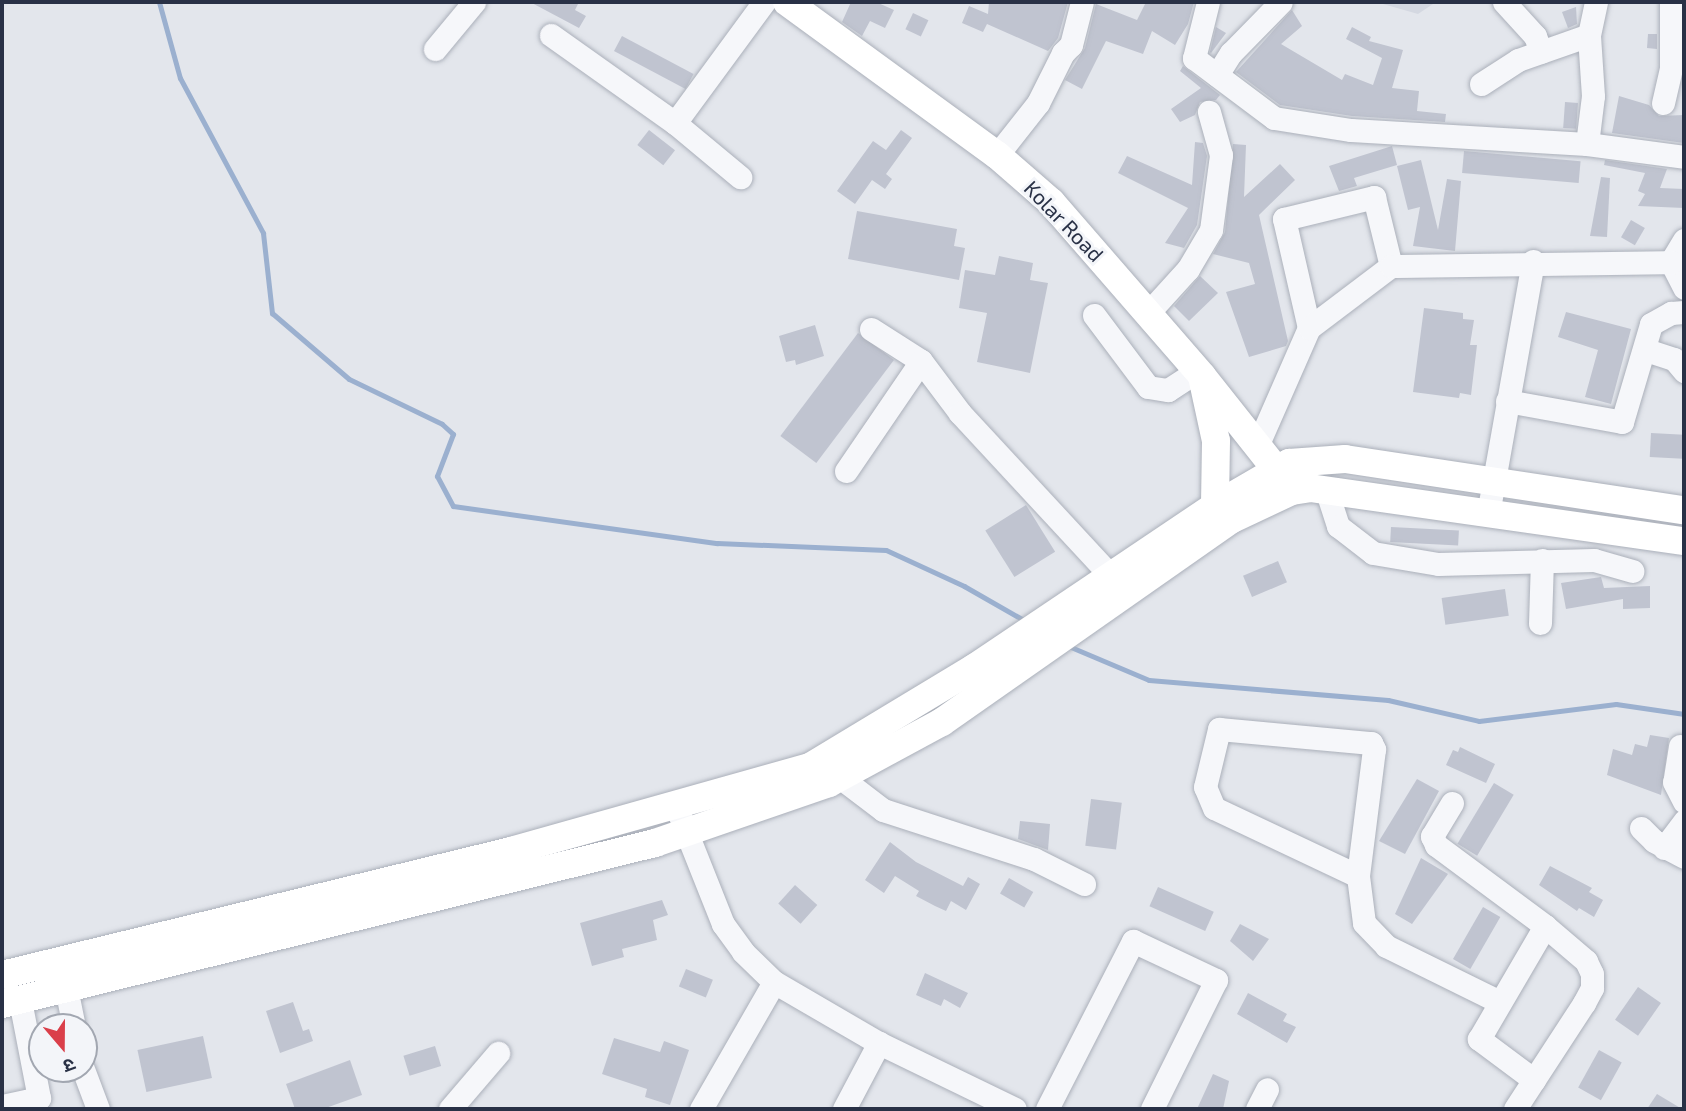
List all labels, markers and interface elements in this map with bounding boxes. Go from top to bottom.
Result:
street label: Kolar Road [1019,175,1109,267]
north arrow [28,1013,98,1083]
text: उ [61,1054,79,1079]

